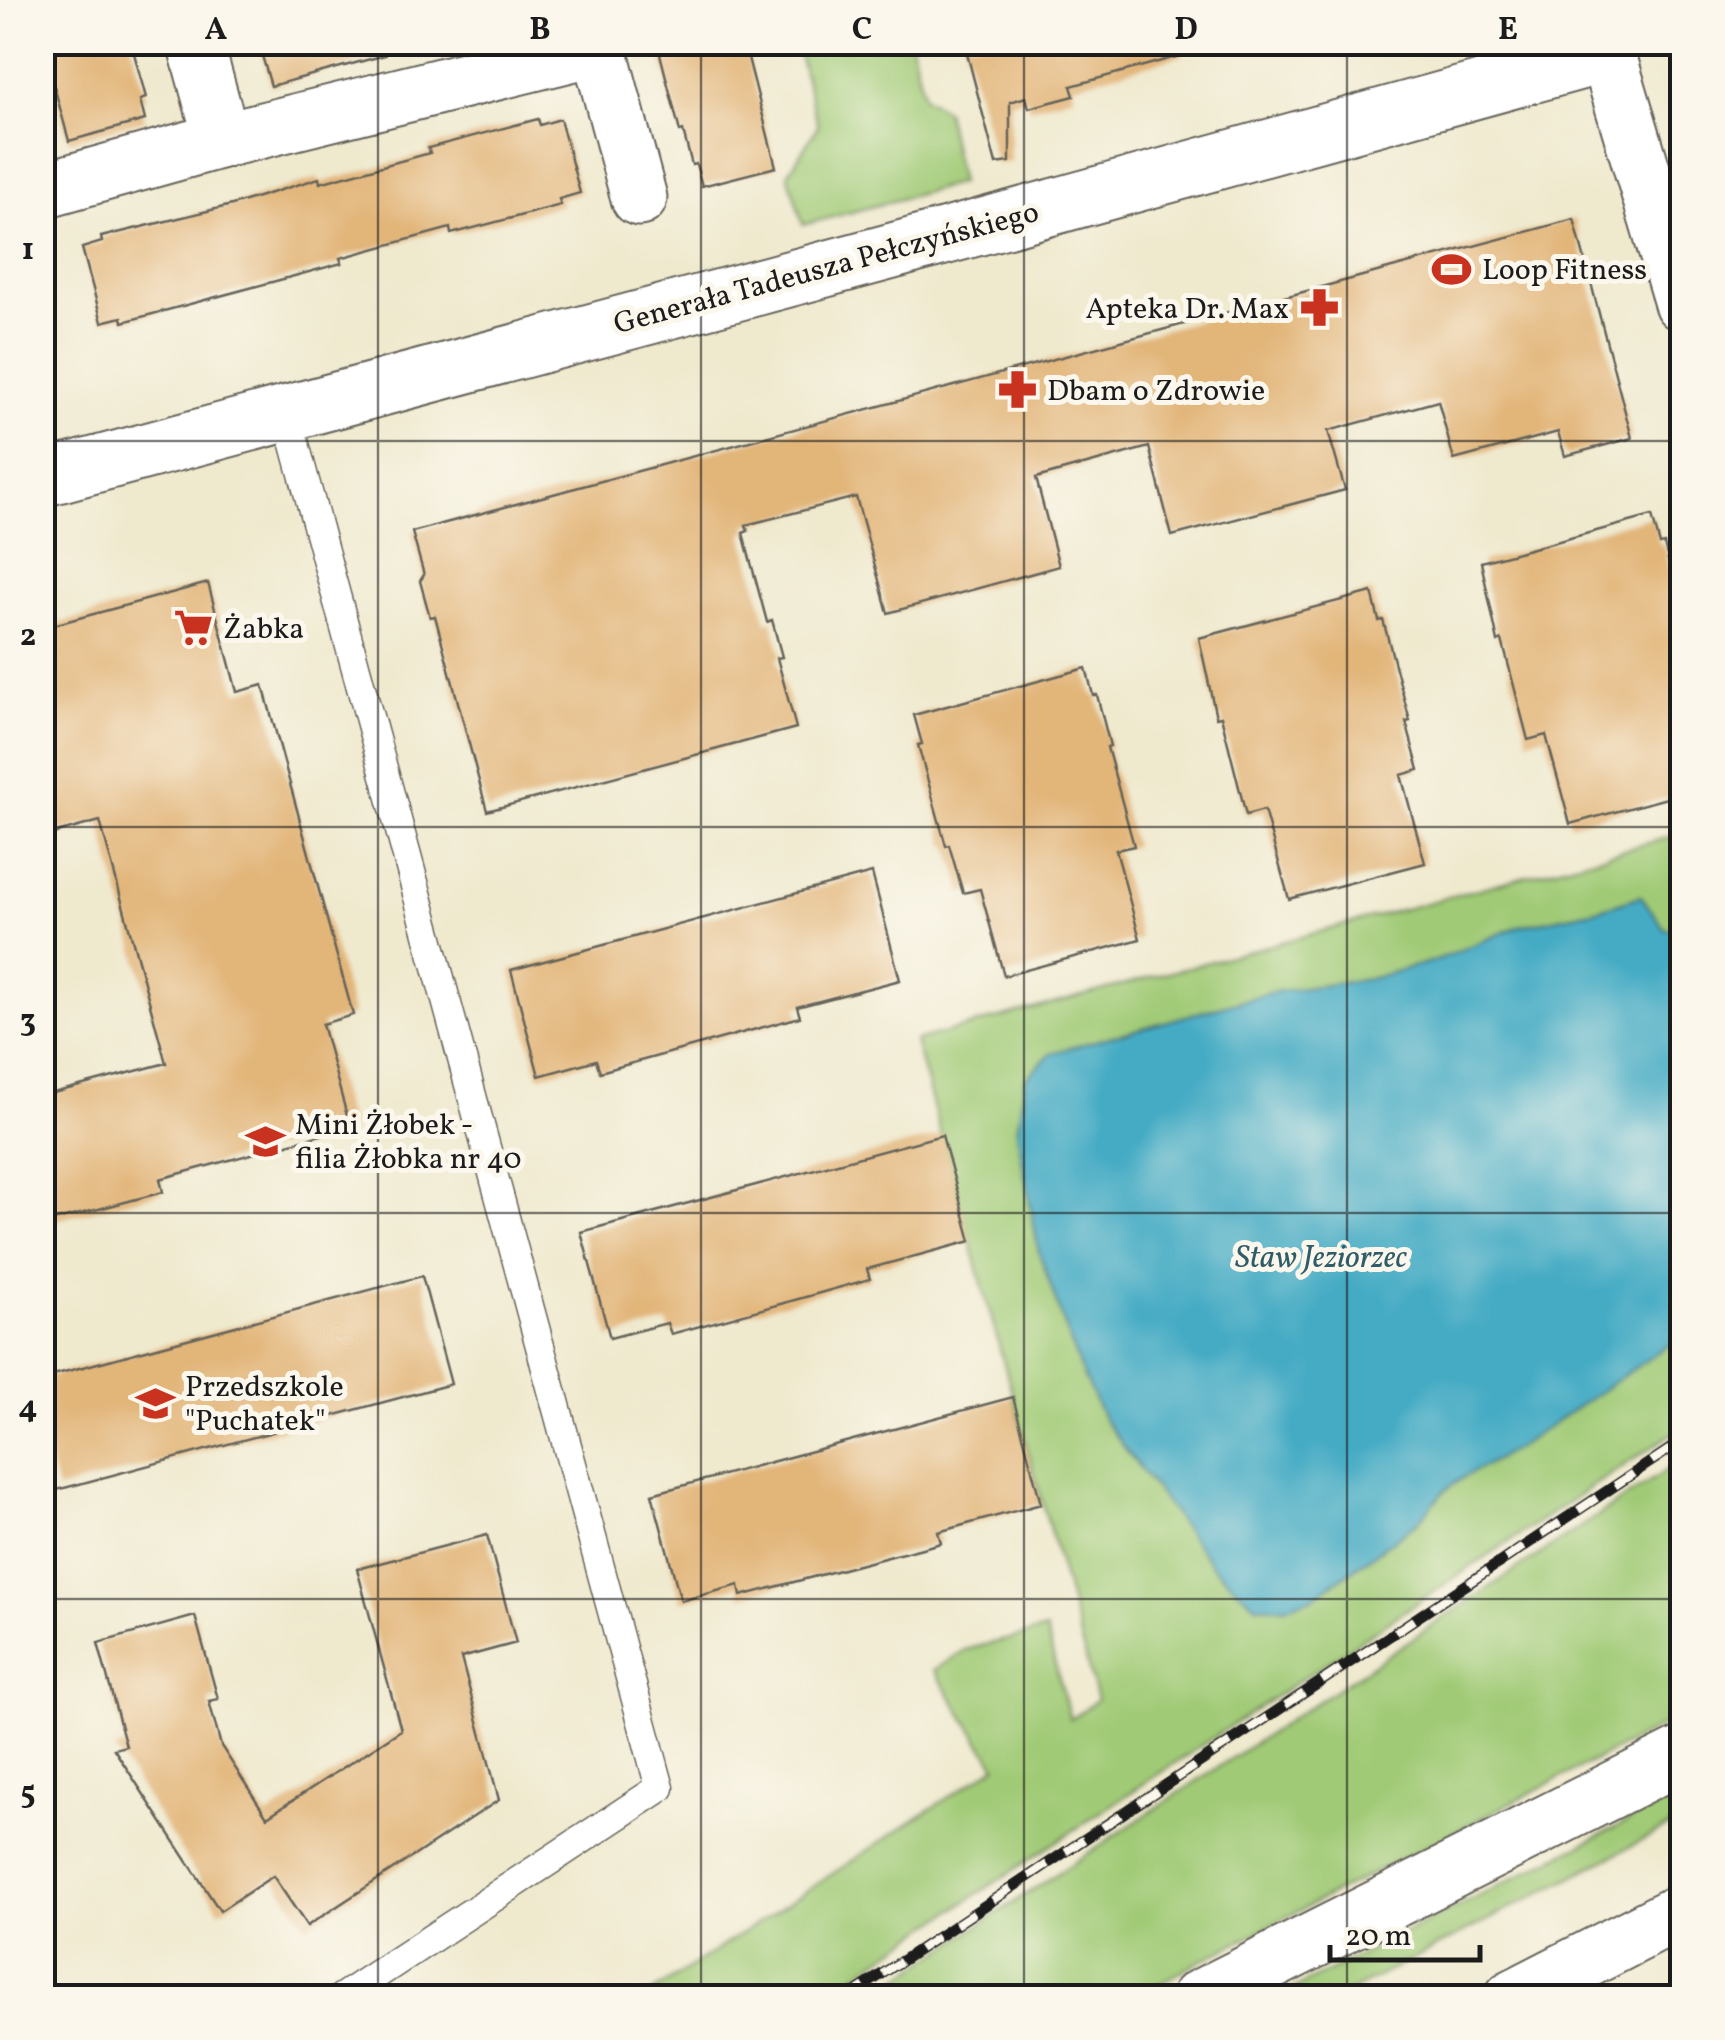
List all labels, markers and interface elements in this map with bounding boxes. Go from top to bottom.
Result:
text: A [205,9,228,53]
text: B [529,9,551,53]
text: C [852,9,872,53]
text: D [1174,9,1198,53]
text: E [1498,9,1518,53]
street label: Generała Tadeusza Pełczyńskiego [609,192,1044,346]
text: 1 [22,229,34,273]
sports icon: Loop Fitness [1431,248,1473,290]
place label: Loop Fitness [1482,250,1647,292]
pharmacy icon: Apteka Dr. Max [1298,287,1340,329]
place label: Apteka Dr. Max [1086,289,1289,331]
pharmacy icon: Dbam o Zdrowie [996,369,1038,411]
place label: Dbam o Zdrowie [1047,371,1265,413]
supermarket icon: Żabka [172,607,214,649]
place label: Żabka [223,609,304,651]
text: 2 [20,615,36,659]
text: 3 [20,1001,36,1045]
place label: Mini Żłobek - filia Żłobka nr 40 [295,1105,522,1181]
school or university icon: Mini Żłobek - filia Żłobka nr 40 [244,1120,286,1162]
water label: Staw Jeziorzec [1235,1237,1407,1281]
place label: Przedszkole "Puchatek" [185,1367,344,1443]
school or university icon: Przedszkole "Puchatek" [134,1382,176,1424]
text: 4 [18,1387,38,1431]
text: 5 [20,1773,36,1817]
scale bar [1330,1900,1480,1962]
text: 20 m [1345,1916,1411,1958]

